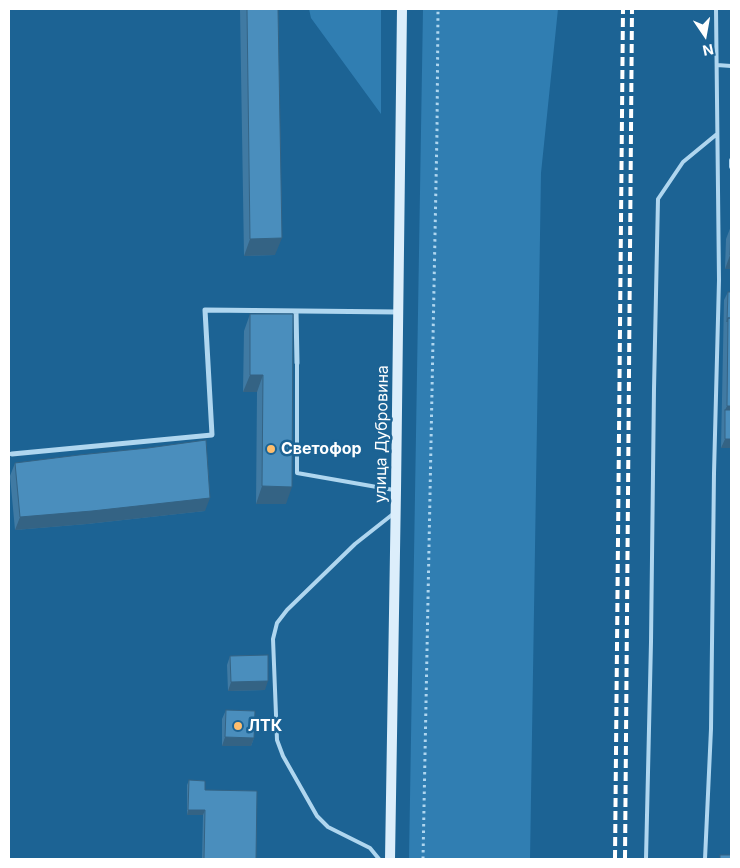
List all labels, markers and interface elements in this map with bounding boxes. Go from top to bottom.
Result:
north arrow [680,10,730,60]
text: N [701,41,715,60]
street label: улица Дубровина [371,365,393,503]
place label: Светофор [281,439,362,459]
marker: Светофор [265,443,277,455]
place label: ЛТК [248,716,282,736]
marker: ЛТК [232,720,244,732]

